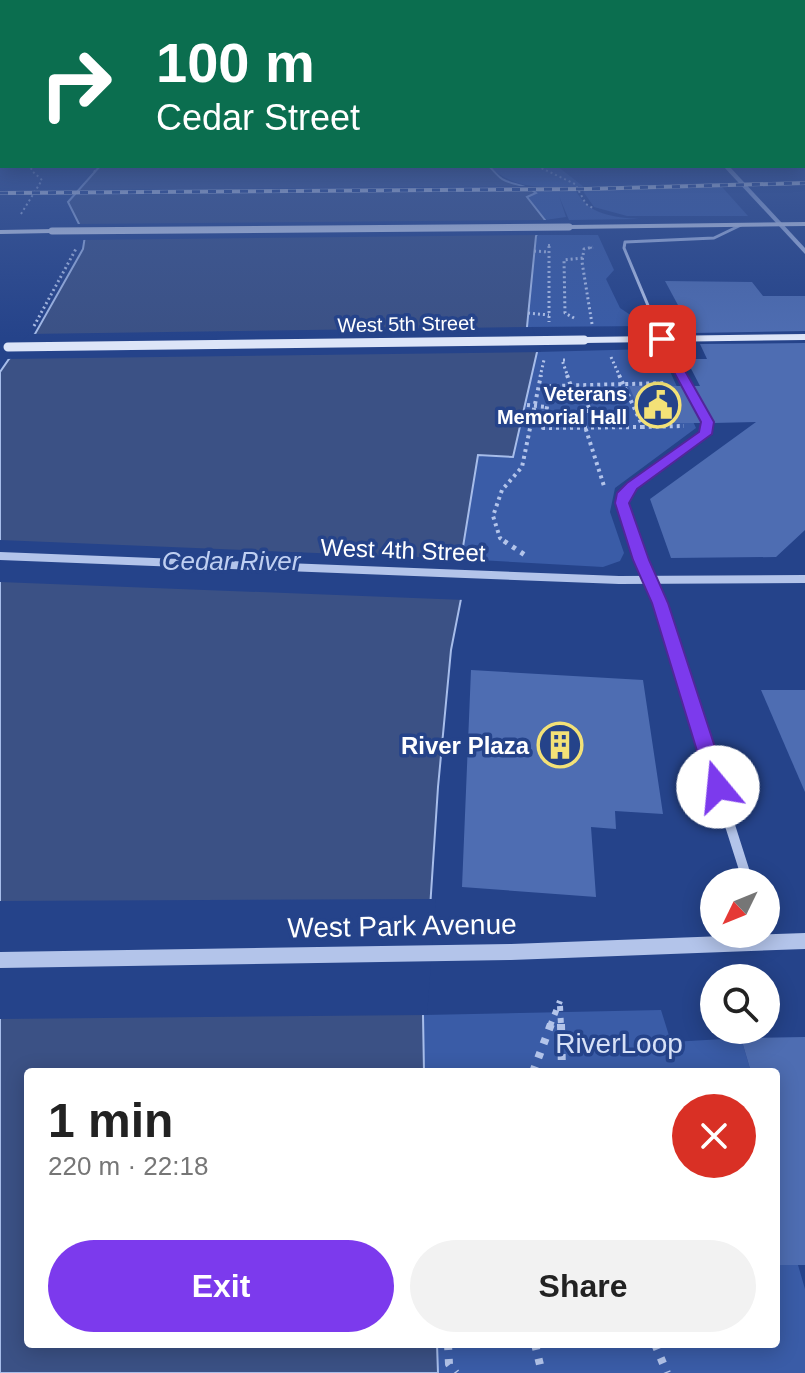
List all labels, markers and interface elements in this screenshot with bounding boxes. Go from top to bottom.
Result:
text: 100 m [156,31,315,94]
icon: right [24,32,128,136]
text: Cedar Street [156,97,360,138]
pin [628,305,696,373]
street label: West 5th Street [337,312,475,336]
icon: arrive [640,317,684,361]
public building icon: Veterans Memorial Hall [634,381,682,429]
place label: Veterans Memorial Hall [497,383,627,428]
street label: West 4th Street [320,534,486,566]
water label: Cedar River [162,546,302,576]
building icon: River Plaza [536,721,584,769]
place label: River Plaza [401,732,530,759]
position arrow [676,745,760,829]
north arrow [700,868,780,948]
map controls [700,868,780,1044]
street label: West Park Avenue [287,909,517,943]
button: search [700,964,780,1044]
park label: RiverLoop [555,1028,683,1059]
text: 1 min [48,1094,173,1147]
button: close [672,1094,756,1178]
text: 220 m · 22:18 [48,1151,208,1181]
button: Exit [48,1240,394,1332]
button: Share [410,1240,756,1332]

